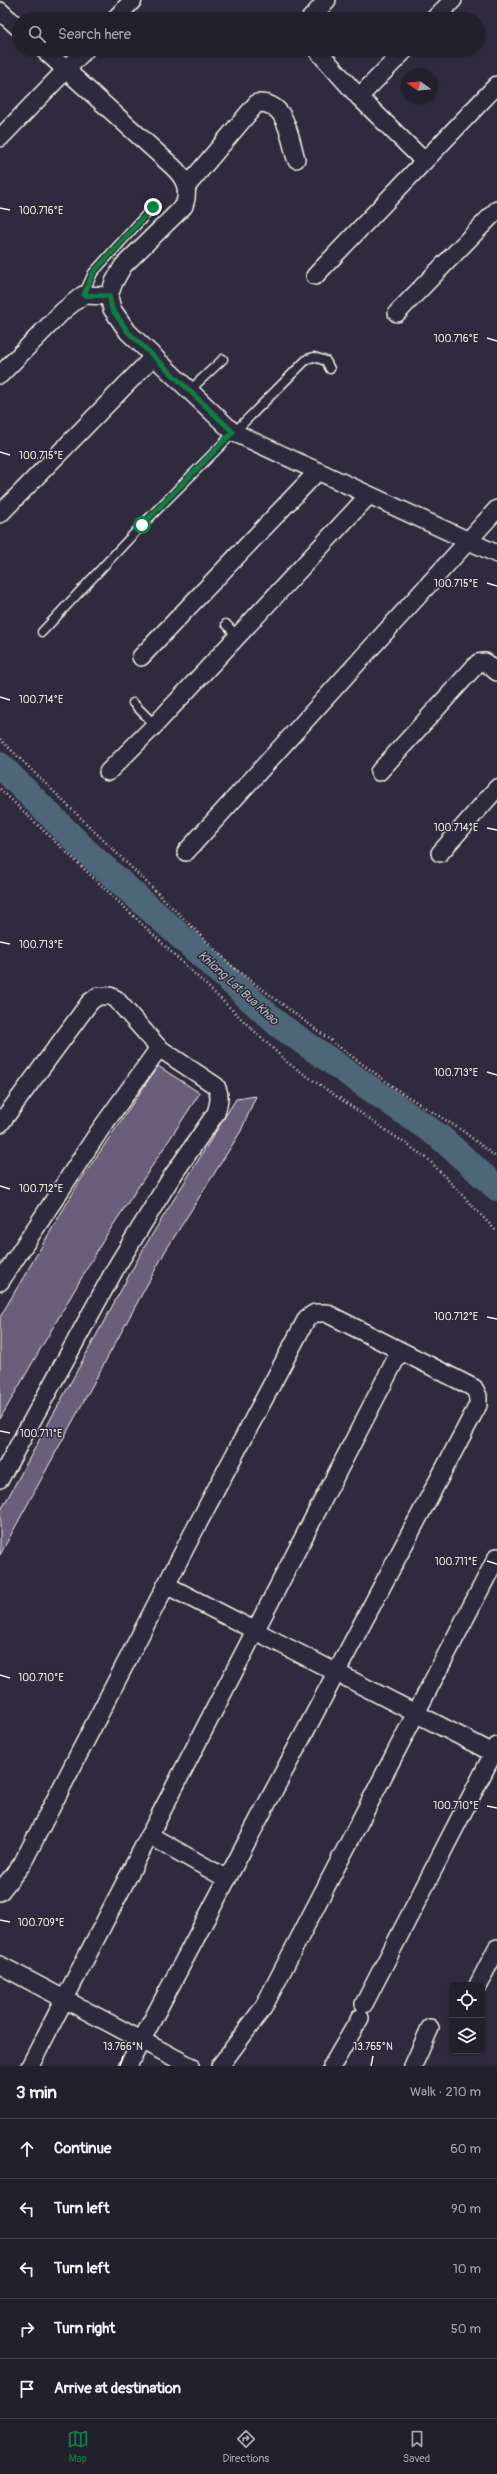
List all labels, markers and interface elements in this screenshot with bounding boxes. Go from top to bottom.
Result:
search box [12,12,485,56]
icon: search [26,23,48,45]
text: Search here [58,25,131,44]
north arrow [401,68,437,104]
route end [144,198,162,216]
text: 100.716°E [19,205,63,217]
text: 100.716°E [434,333,478,345]
text: 100.715°E [19,450,63,462]
route start [133,516,151,534]
text: 100.715°E [434,578,478,590]
text: 100.714°E [19,694,63,706]
text: 100.714°E [434,822,478,834]
text: 100.713°E [19,939,63,951]
water label: Khlong Lat Bua Khao [195,948,282,1029]
text: 100.713°E [434,1067,478,1079]
text: 100.712°E [19,1183,63,1195]
text: 100.712°E [434,1311,478,1323]
text: 100.711°E [20,1428,62,1440]
text: 100.711°E [435,1556,477,1568]
text: 100.710°E [18,1672,64,1684]
text: 100.710°E [433,1800,479,1812]
text: 100.709°E [18,1917,64,1929]
map controls [449,1982,485,2054]
button: locate [449,1982,485,2018]
button: layers [449,2018,485,2054]
text: 13.766°N [103,2041,143,2053]
text: 13.765°N [353,2041,393,2053]
text: 3 min [16,2082,57,2103]
text: Walk · 210 m [410,2084,481,2100]
icon: ahead [16,2138,38,2160]
text: Continue [54,2139,112,2158]
text: 60 m [450,2141,481,2157]
icon: left [16,2198,38,2220]
text: Turn left [54,2199,110,2218]
text: 90 m [451,2201,481,2217]
icon: left [16,2258,38,2280]
text: Turn left [54,2259,110,2278]
text: 10 m [453,2261,481,2277]
icon: right [16,2318,38,2340]
text: Turn right [54,2319,115,2338]
text: 50 m [451,2321,481,2337]
icon: arrive [16,2378,38,2400]
text: Arrive at destination [54,2379,181,2398]
tab: Map [67,2428,89,2465]
tab: Directions [223,2428,269,2465]
tab: Saved [403,2428,430,2465]

